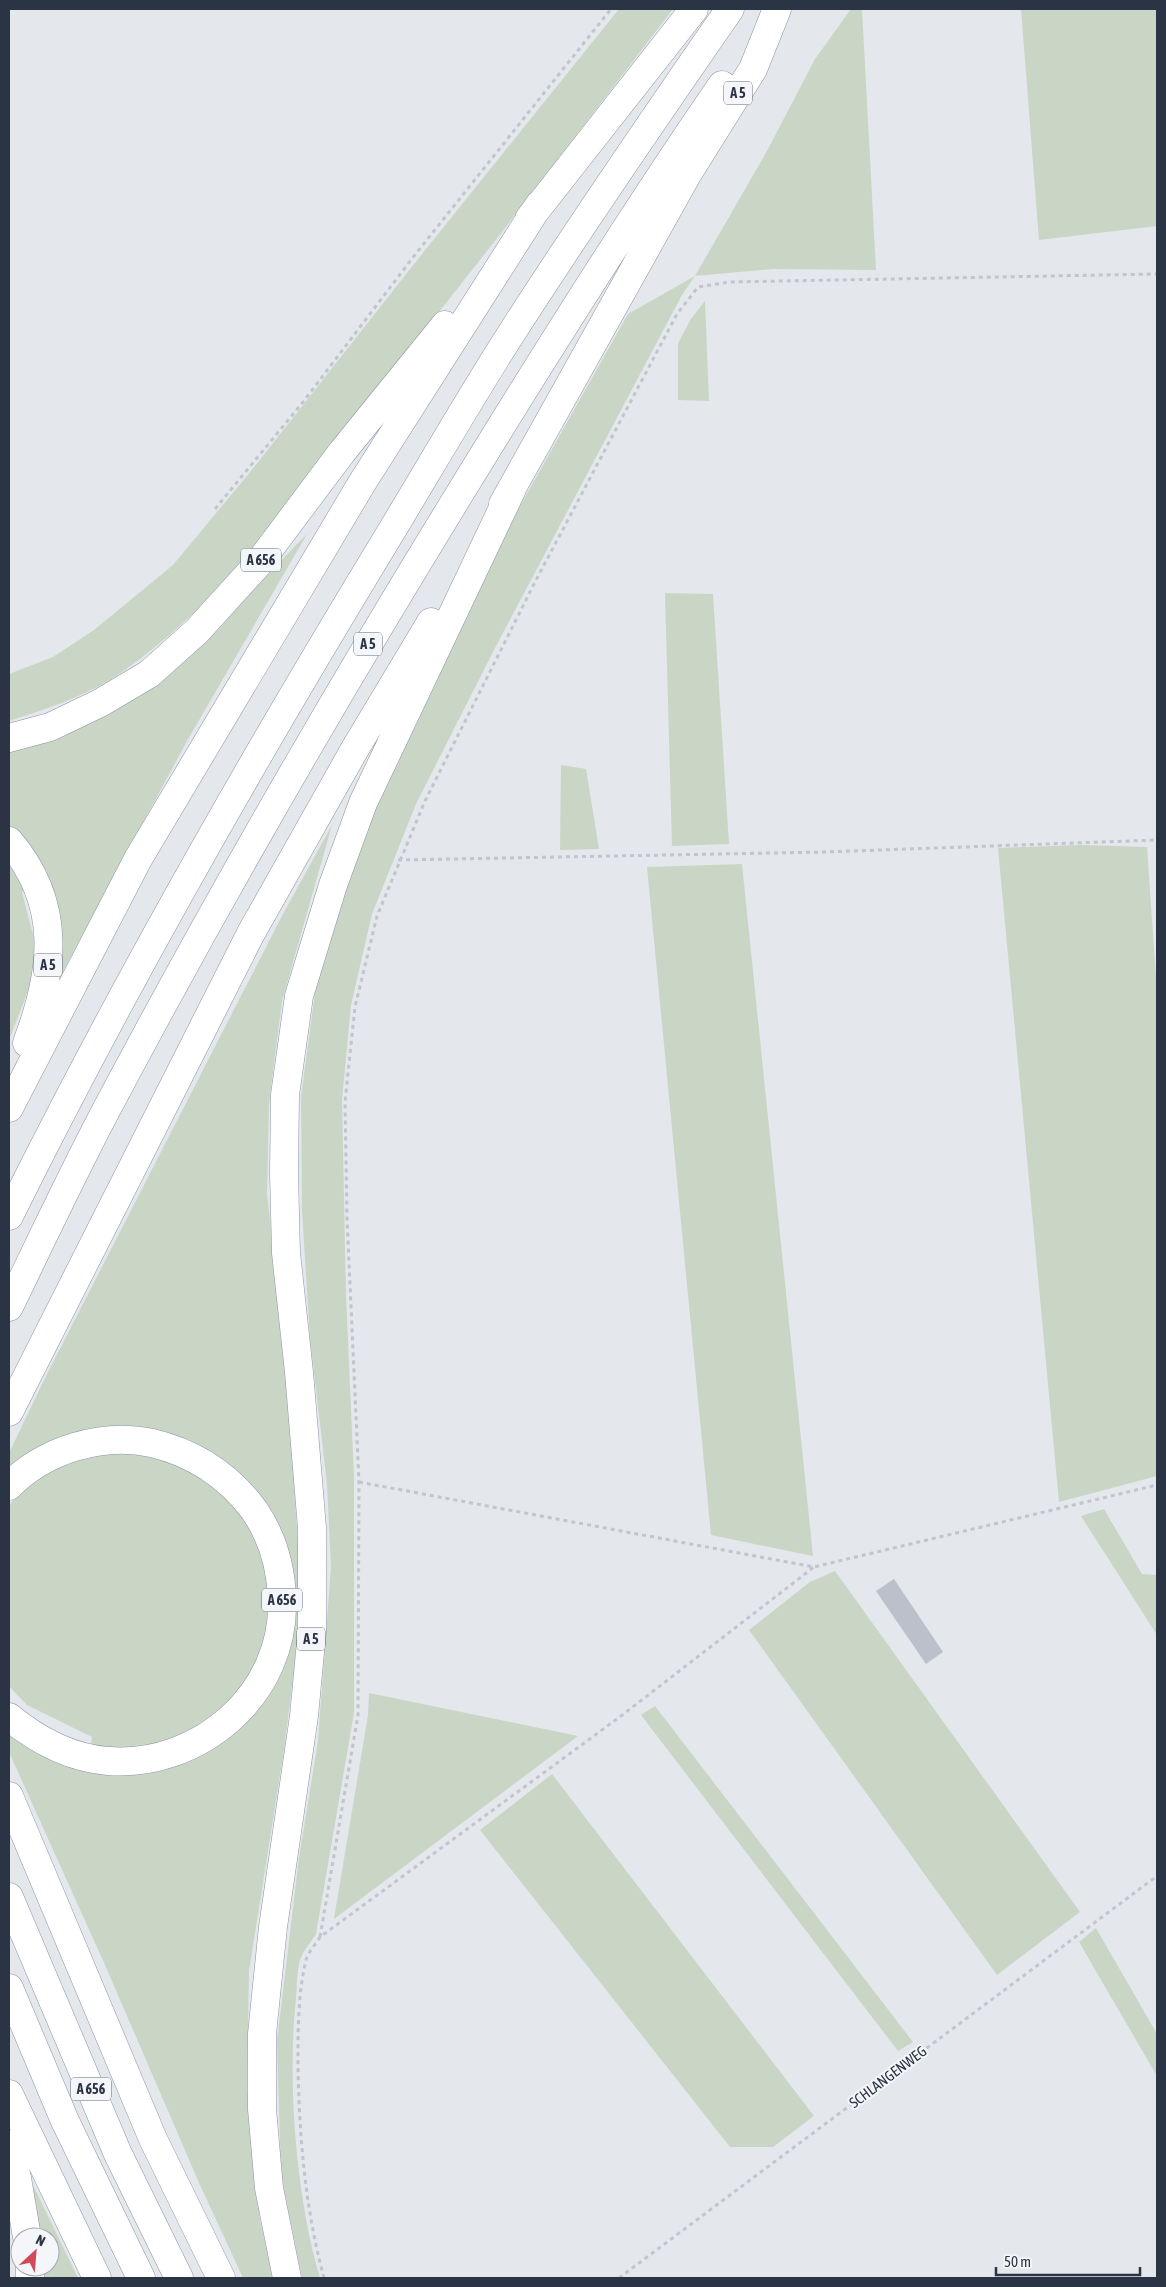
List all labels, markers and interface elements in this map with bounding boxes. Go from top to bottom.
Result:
road number: A 5 [724,82,752,105]
road number: A 656 [241,548,281,572]
road number: A 5 [354,633,382,656]
road number: A 5 [34,954,62,976]
road number: A 656 [262,1588,302,1612]
road number: A 5 [297,1628,325,1650]
street label: SCHLANGENWEG [846,2042,930,2111]
road number: A 656 [71,2078,111,2100]
north arrow [10,2227,60,2277]
text: N [33,2231,48,2249]
scale bar [996,2244,1140,2276]
text: 50 m [1004,2253,1031,2270]

